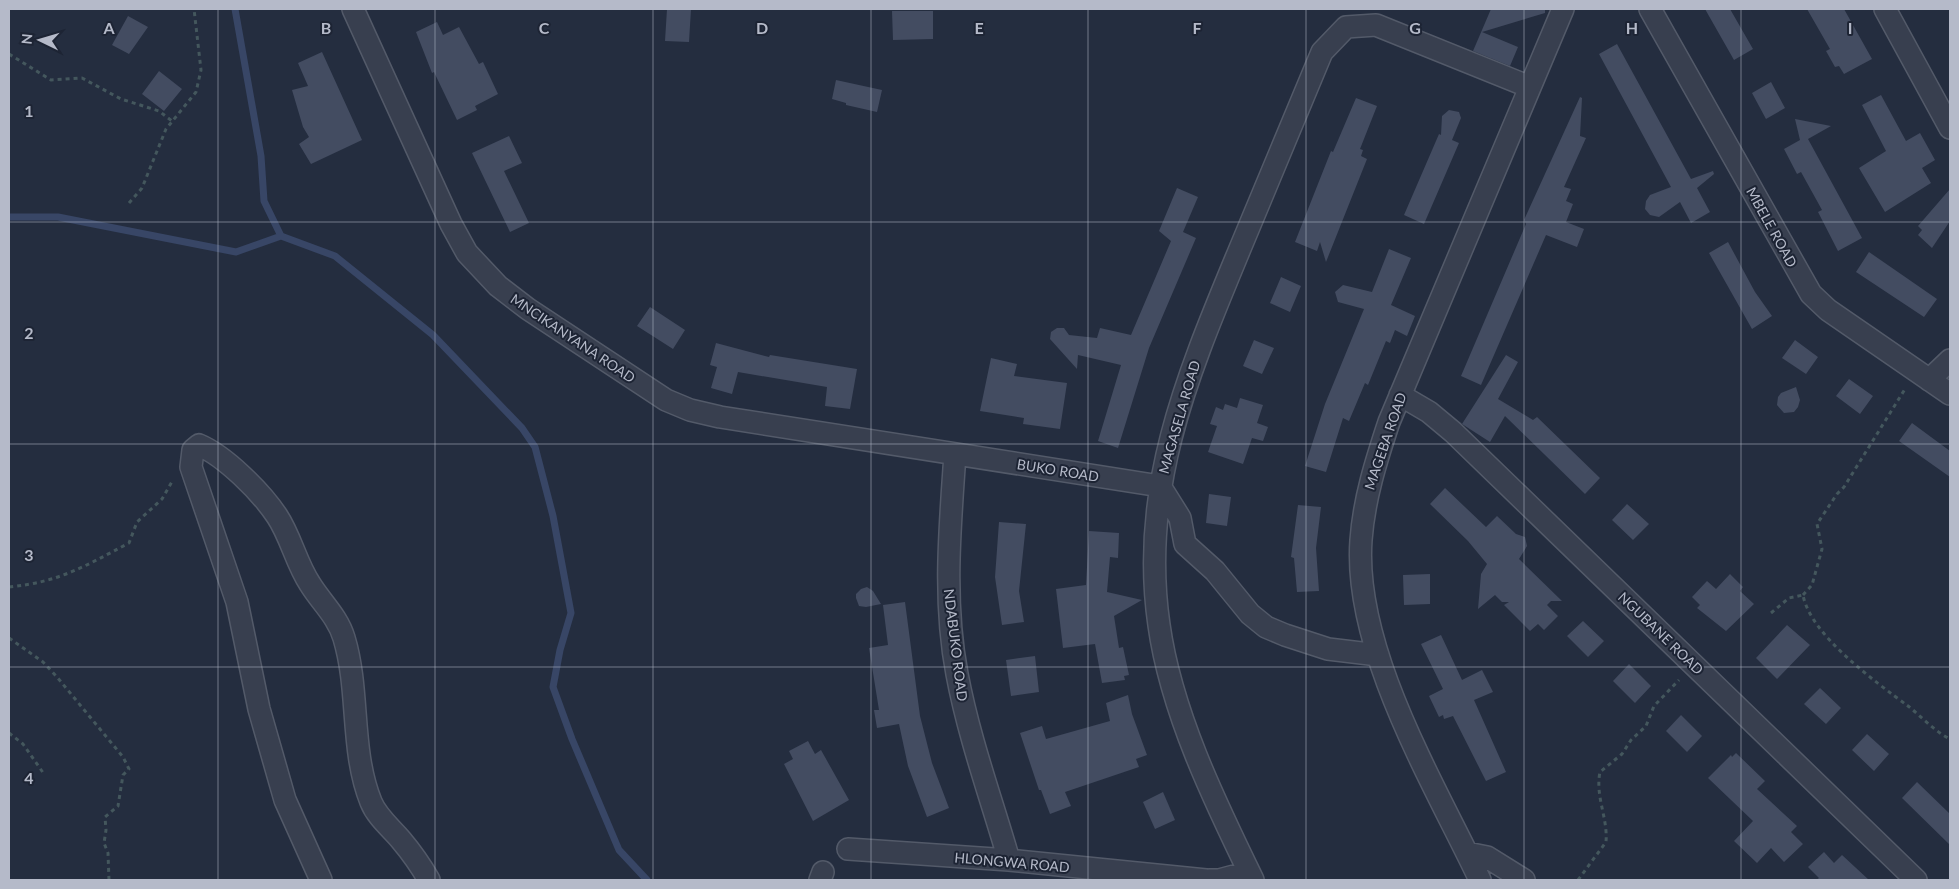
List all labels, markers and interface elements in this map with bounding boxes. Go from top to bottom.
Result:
north arrow [15,15,65,65]
text: A [102,18,115,37]
text: B [321,18,331,37]
text: C [539,18,550,37]
text: D [756,18,768,37]
text: E [974,18,984,37]
text: F [1192,18,1202,37]
text: G [1409,18,1421,37]
text: H [1626,18,1638,37]
text: I [1848,18,1852,37]
text: N [18,33,35,45]
text: 1 [24,101,34,120]
street label: MBELE ROAD [1743,184,1801,270]
street label: MNCIKANYANA ROAD [507,290,639,386]
text: 2 [24,323,34,342]
street label: MAGASELA ROAD [1155,358,1203,476]
street label: MAGEBA ROAD [1360,390,1410,492]
street label: BUKO ROAD [1016,455,1100,485]
text: 3 [24,545,34,564]
street label: NDABUKO ROAD [941,588,971,702]
street label: NGUBANE ROAD [1615,588,1707,678]
text: 4 [24,768,34,787]
street label: HLONGWA ROAD [954,848,1070,876]

